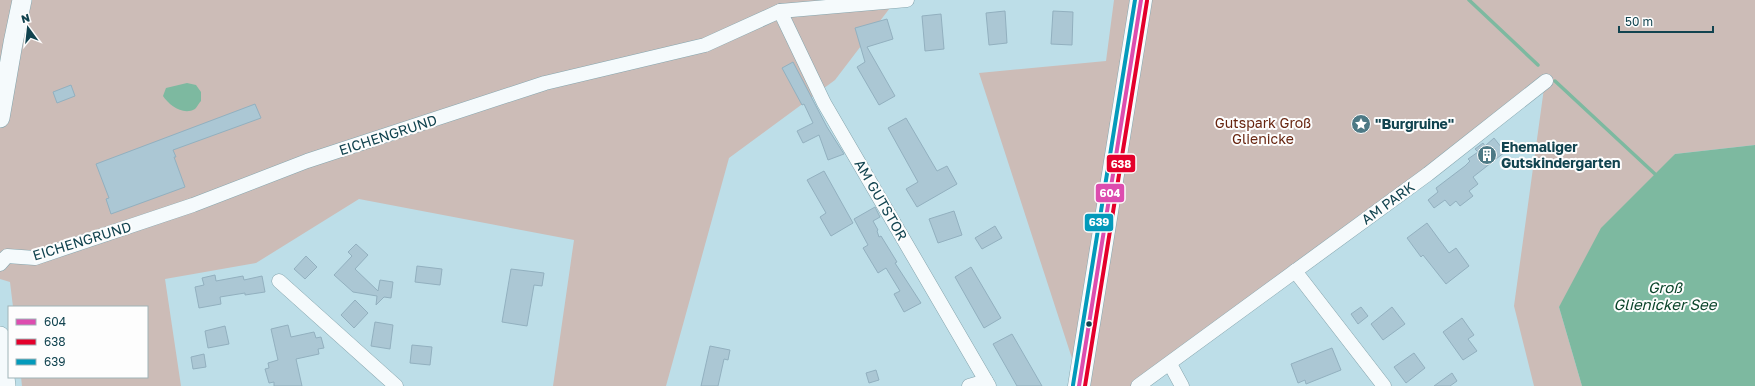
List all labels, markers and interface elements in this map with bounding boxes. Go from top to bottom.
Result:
north arrow [8,8,48,48]
scale bar [1619,8,1713,34]
text: N [20,10,31,25]
text: 50 m [1625,14,1653,29]
street label: EICHENGRUND [337,111,439,158]
place icon: "Burgruine" [1350,113,1372,135]
park label: Gutspark Groß Glienicke [1215,114,1311,147]
place label: "Burgruine" [1375,115,1454,132]
place label: Ehemaliger Gutskindergarten [1501,138,1620,171]
building icon: Ehemaliger Gutskindergarten [1476,144,1498,166]
line badge: 638 [1106,154,1136,173]
street label: AM GUTSTOR [851,156,911,243]
text: 638 [1111,157,1131,170]
street label: AM PARK [1358,177,1418,228]
line badge: 604 [1095,183,1125,203]
text: 604 [1099,186,1121,199]
line badge: 639 [1084,213,1114,232]
text: 639 [1089,215,1109,228]
street label: EICHENGRUND [31,217,133,264]
water label: Groß Glienicker See [1614,278,1718,313]
legend [8,306,148,378]
text: 604 [44,314,66,329]
unlabelled marker [1084,319,1094,329]
text: 638 [44,334,66,349]
text: 639 [44,354,66,369]

